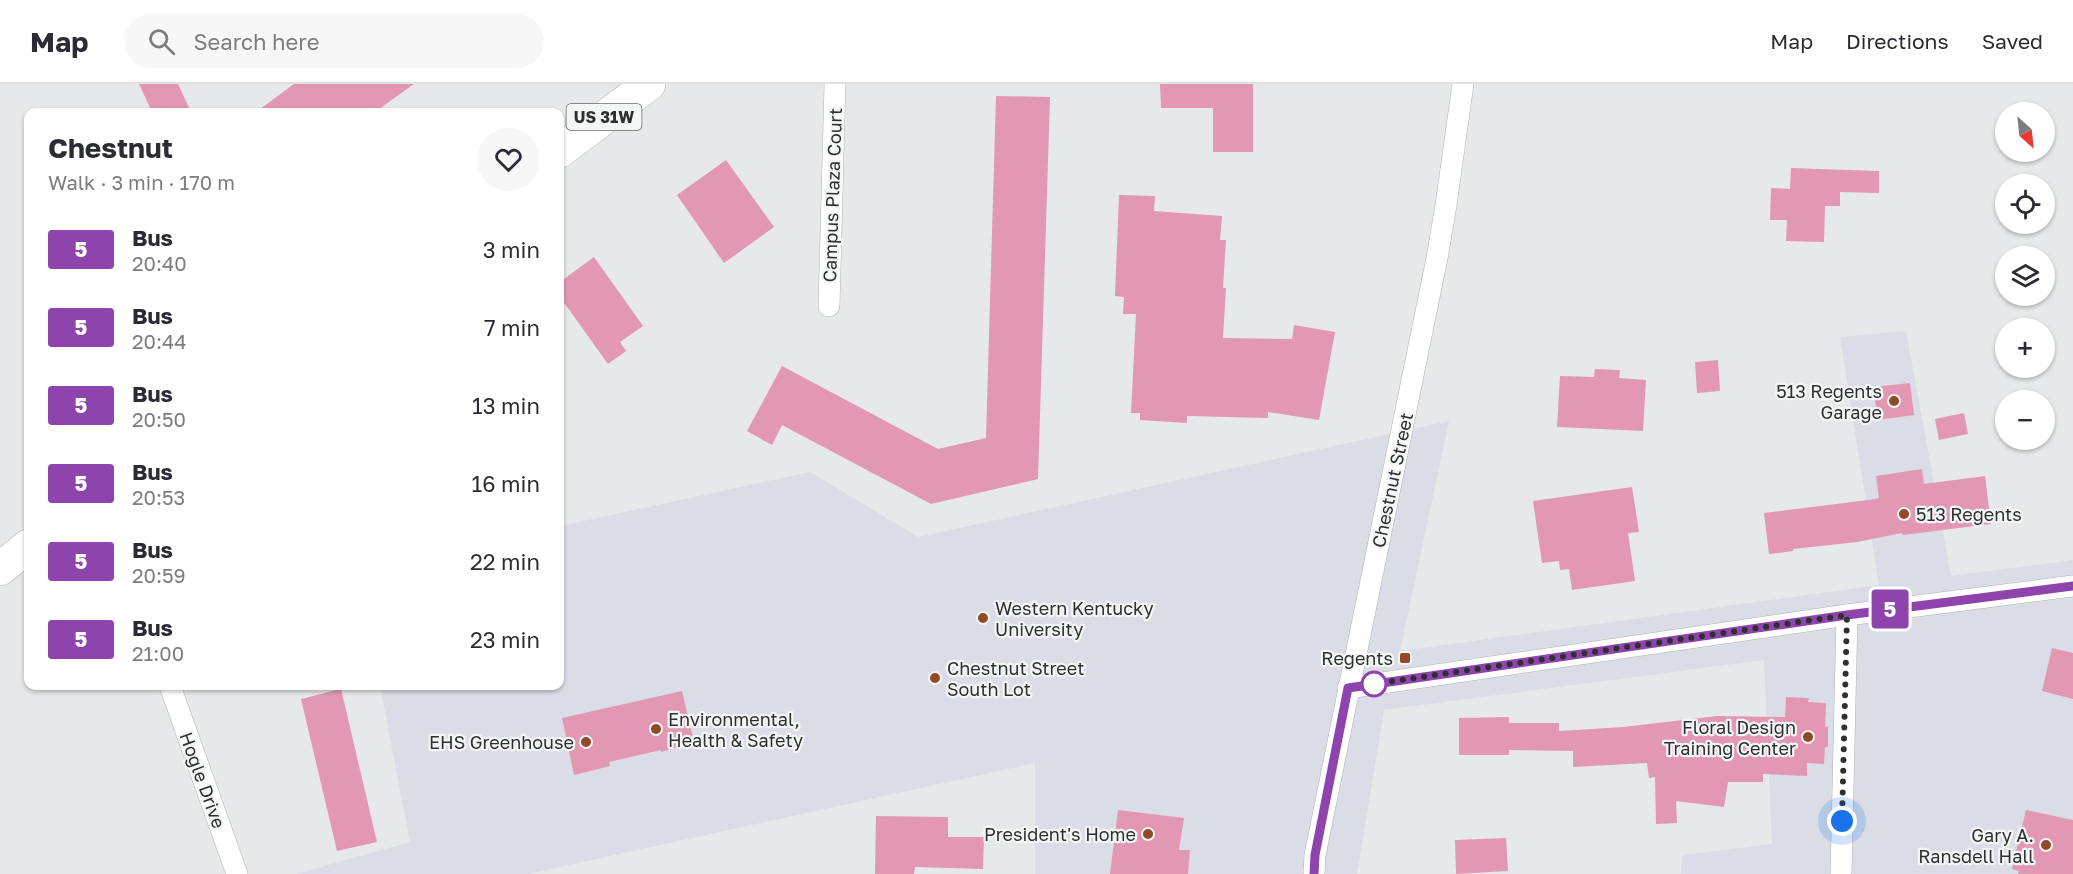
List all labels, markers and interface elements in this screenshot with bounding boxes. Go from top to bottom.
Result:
search box [124,14,544,68]
text: Map [30,25,88,58]
icon: search [145,25,178,58]
text: Search here [193,28,319,55]
text: Map [1770,28,1813,54]
text: Directions [1846,28,1949,54]
text: Saved [1982,28,2043,54]
north arrow [1995,102,2055,162]
map controls [1995,102,2055,450]
road number: US 31W [566,104,642,130]
street label: Campus Plaza Court [818,107,846,283]
button: heart [477,128,540,191]
text: Chestnut [48,131,173,164]
text: Walk · 3 min · 170 m [48,170,235,194]
button: locate [1995,174,2055,234]
text: Bus [132,224,173,251]
text: 5 [75,236,87,262]
text: 3 min [483,236,540,263]
button: layers [1995,246,2055,306]
text: 20:40 [132,251,187,275]
text: Bus [132,302,173,329]
text: 5 [75,314,87,340]
text: 7 min [484,314,540,341]
button: + [1995,318,2055,378]
text: 20:44 [132,329,186,353]
text: Bus [132,380,173,407]
place label: 513 Regents Garage [1776,380,1882,423]
button: − [1995,390,2055,450]
text: 5 [75,392,87,418]
text: 13 min [472,392,540,419]
marker: 513 Regents Garage [1887,394,1901,408]
text: 20:50 [132,407,186,431]
street label: Chestnut Street [1367,410,1417,550]
text: Bus [132,458,173,485]
text: 5 [75,470,87,496]
text: 16 min [472,470,540,497]
text: 20:53 [132,485,185,509]
place label: 513 Regents [1916,503,2022,525]
marker: 513 Regents [1897,507,1911,521]
text: Bus [132,536,173,563]
text: 5 [75,548,87,574]
text: 22 min [470,548,540,575]
text: 20:59 [132,563,186,587]
line badge: 5 [1870,590,1910,628]
text: 5 [1884,596,1896,622]
place label: Western Kentucky University [995,597,1154,640]
marker: Western Kentucky University [976,611,990,625]
text: Bus [132,614,173,641]
text: 5 [75,626,87,652]
text: 23 min [470,626,540,653]
text: 21:00 [132,641,184,665]
place label: Regents [1321,647,1393,669]
marker: Regents [1398,651,1412,665]
place label: Chestnut Street South Lot [947,657,1084,700]
marker: Chestnut Street South Lot [928,671,942,685]
unlabelled marker [1361,671,1387,697]
place label: Environmental, Health & Safety [668,708,803,751]
place label: Floral Design Training Center [1664,716,1796,759]
marker: Environmental, Health & Safety [649,722,663,736]
street label: Hogle Drive [175,729,231,831]
marker: Floral Design Training Center [1801,730,1815,744]
place label: EHS Greenhouse [429,731,574,753]
marker: EHS Greenhouse [579,735,593,749]
your location [1827,806,1857,836]
place label: President's Home [984,823,1136,845]
place label: Gary A. Ransdell Hall [1918,824,2034,867]
marker: President's Home [1141,827,1155,841]
marker: Gary A. Ransdell Hall [2039,838,2053,852]

